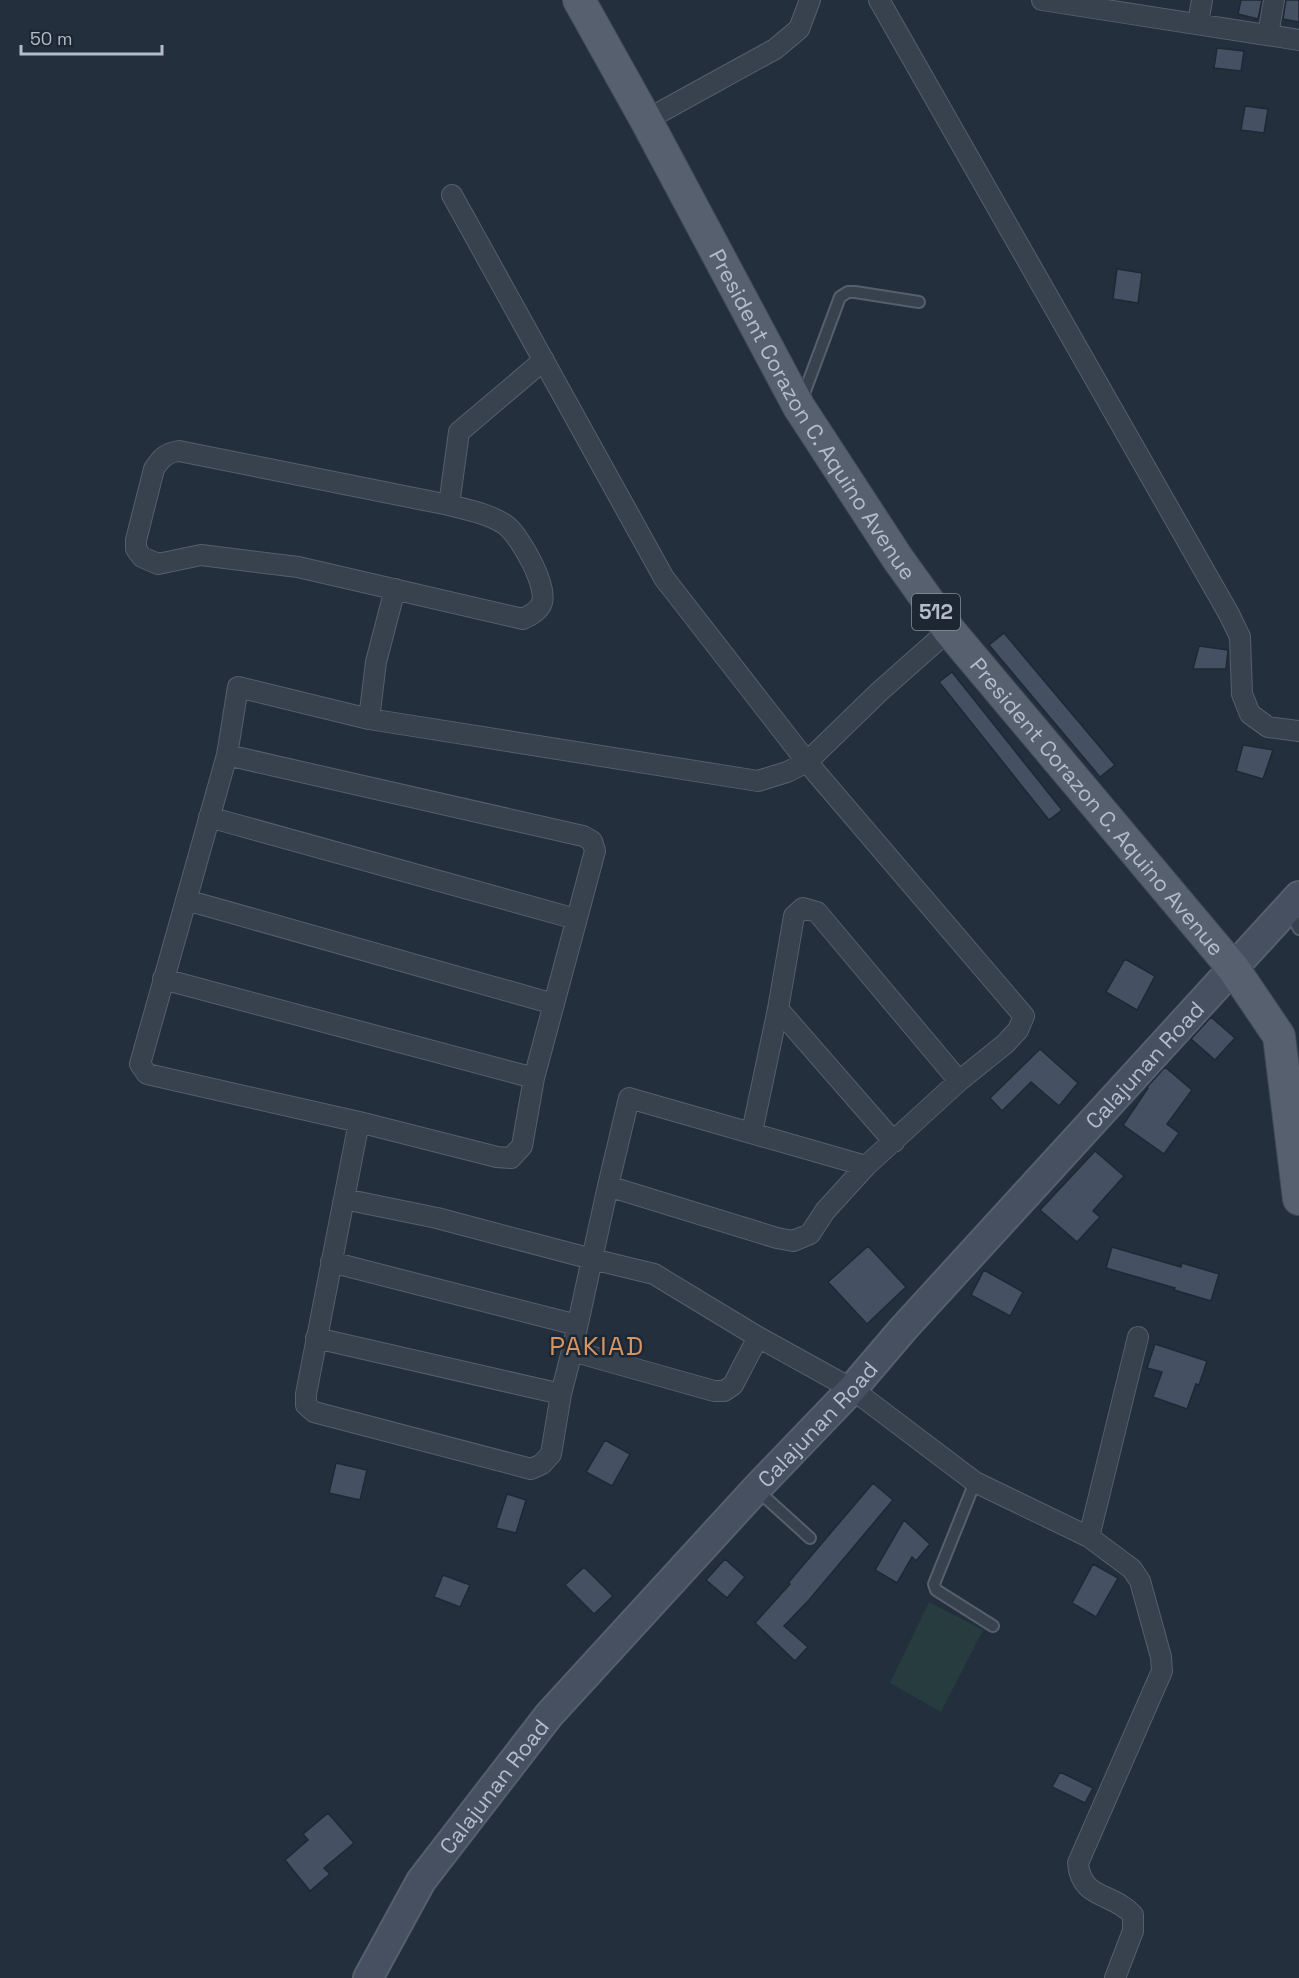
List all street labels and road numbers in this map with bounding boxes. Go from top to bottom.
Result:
street label: President Corazon C. Aquino Avenue [703,244,922,585]
road number: 512 [912,594,960,630]
street label: President Corazon C. Aquino Avenue [964,652,1231,961]
street label: Calajunan Road [1079,995,1210,1134]
street label: Calajunan Road [751,1355,884,1493]
street label: Calajunan Road [433,1713,555,1860]

